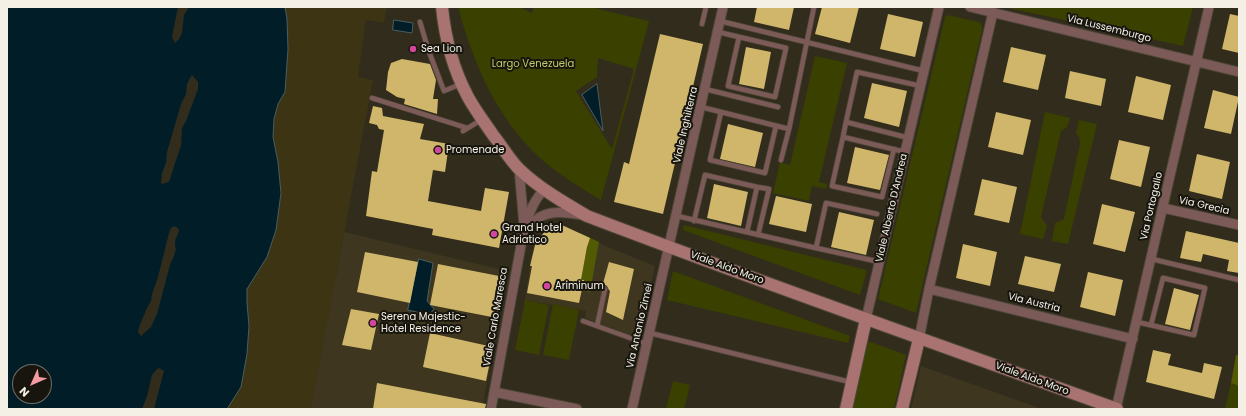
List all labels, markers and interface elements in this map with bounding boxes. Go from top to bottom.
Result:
street label: Via Lussemburgo [1066,13,1152,45]
place label: Sea Lion [421,43,462,55]
marker: Sea Lion [408,44,418,54]
park label: Largo Venezuela [492,58,574,70]
street label: Viale Inghilterra [671,85,701,165]
place label: Promenade [446,144,505,156]
marker: Promenade [433,145,443,155]
street label: Viale Alberto D'Andrea [874,152,910,264]
street label: Via Portogallo [1138,171,1166,241]
street label: Via Grecia [1177,194,1231,218]
place label: Grand Hotel Adriatico [502,222,562,246]
marker: Grand Hotel Adriatico [489,229,499,239]
street label: Viale Aldo Moro [689,249,765,287]
street label: Viale Carlo Maresca [481,267,511,367]
place label: Ariminum [555,280,604,292]
marker: Ariminum [542,281,552,291]
street label: Via Antonio Zimei [624,282,656,370]
street label: Via Austria [1007,291,1061,315]
place label: Serena Majestic- Hotel Residence [381,311,466,334]
marker: Serena Majestic- Hotel Residence [368,318,378,328]
street label: Viale Aldo Moro [994,360,1070,398]
north arrow [12,364,52,404]
text: N [16,383,33,400]

